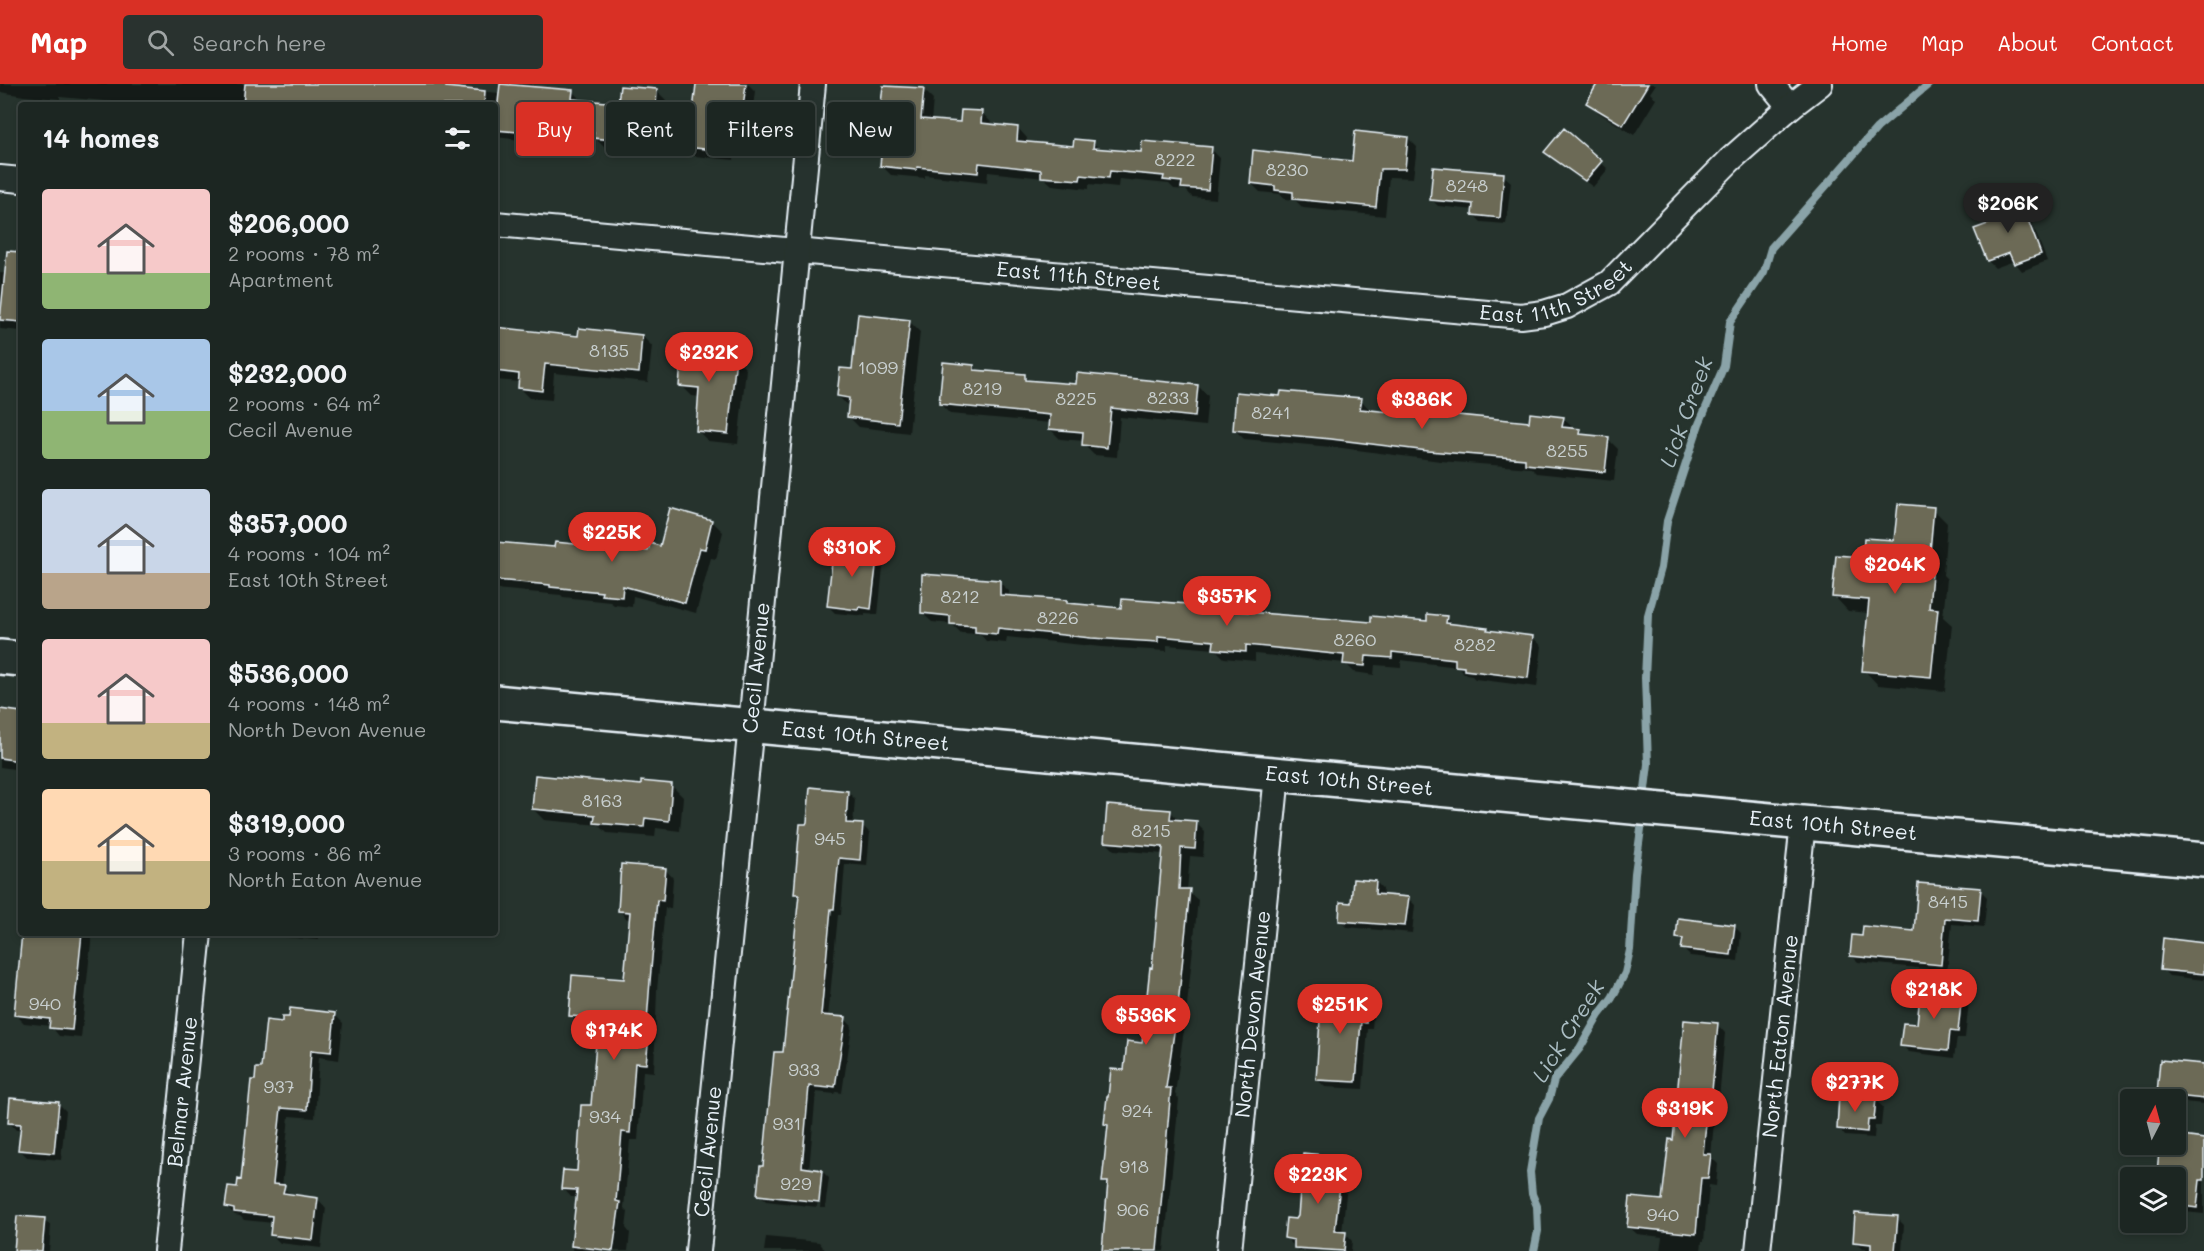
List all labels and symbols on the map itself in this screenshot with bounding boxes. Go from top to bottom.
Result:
house number: 8222 [1155,147,1195,171]
house number: 8230 [1266,157,1308,181]
house number: 8248 [1446,173,1488,197]
pin: $206K [1966,183,2050,234]
street label: East 11th Street [1479,252,1637,328]
street label: East 11th Street [995,254,1162,296]
pin: $232K [667,332,751,383]
house number: 8135 [589,338,629,362]
water label: Lick Creek [1652,351,1719,471]
house number: 1099 [858,355,899,379]
house number: 8219 [962,376,1002,400]
pin: $386K [1380,379,1464,430]
house number: 8233 [1147,385,1189,409]
house number: 8225 [1055,386,1097,410]
house number: 8241 [1251,400,1291,424]
house number: 8255 [1546,438,1588,462]
pin: $225K [570,512,654,563]
pin: $310K [810,527,894,578]
pin: $204K [1853,544,1937,595]
pin: $357K [1185,576,1269,627]
house number: 8212 [941,584,980,608]
street label: Cecil Avenue [735,601,775,735]
house number: 8226 [1037,605,1079,629]
house number: 8260 [1334,627,1376,651]
house number: 8282 [1454,632,1496,656]
street label: East 10th Street [780,714,951,756]
street label: East 10th Street [1264,758,1435,801]
house number: 8163 [582,788,622,812]
street label: East 10th Street [1748,803,1919,845]
house number: 8215 [1131,818,1171,842]
house number: 945 [814,826,846,850]
house number: 8415 [1928,889,1968,913]
street label: North Devon Avenue [1227,909,1275,1119]
street label: North Eaton Avenue [1755,933,1803,1139]
pin: $218K [1892,969,1976,1020]
water label: Lick Creek [1525,973,1611,1087]
pin: $251K [1298,984,1382,1035]
house number: 940 [29,991,61,1015]
pin: $536K [1104,995,1188,1046]
pin: $174K [572,1010,656,1061]
street label: Belmar Avenue [160,1015,202,1168]
house number: 933 [788,1057,820,1081]
pin: $277K [1813,1062,1897,1113]
house number: 937 [263,1074,295,1098]
street label: Cecil Avenue [687,1085,727,1218]
pin: $319K [1643,1088,1727,1139]
north arrow [2120,1089,2186,1155]
house number: 924 [1121,1098,1153,1122]
house number: 934 [589,1104,621,1128]
house number: 931 [772,1111,802,1135]
house number: 918 [1119,1154,1149,1178]
pin: $223K [1276,1154,1360,1205]
house number: 929 [780,1171,812,1195]
house number: 906 [1117,1197,1149,1221]
house number: 940 [1647,1202,1679,1226]

